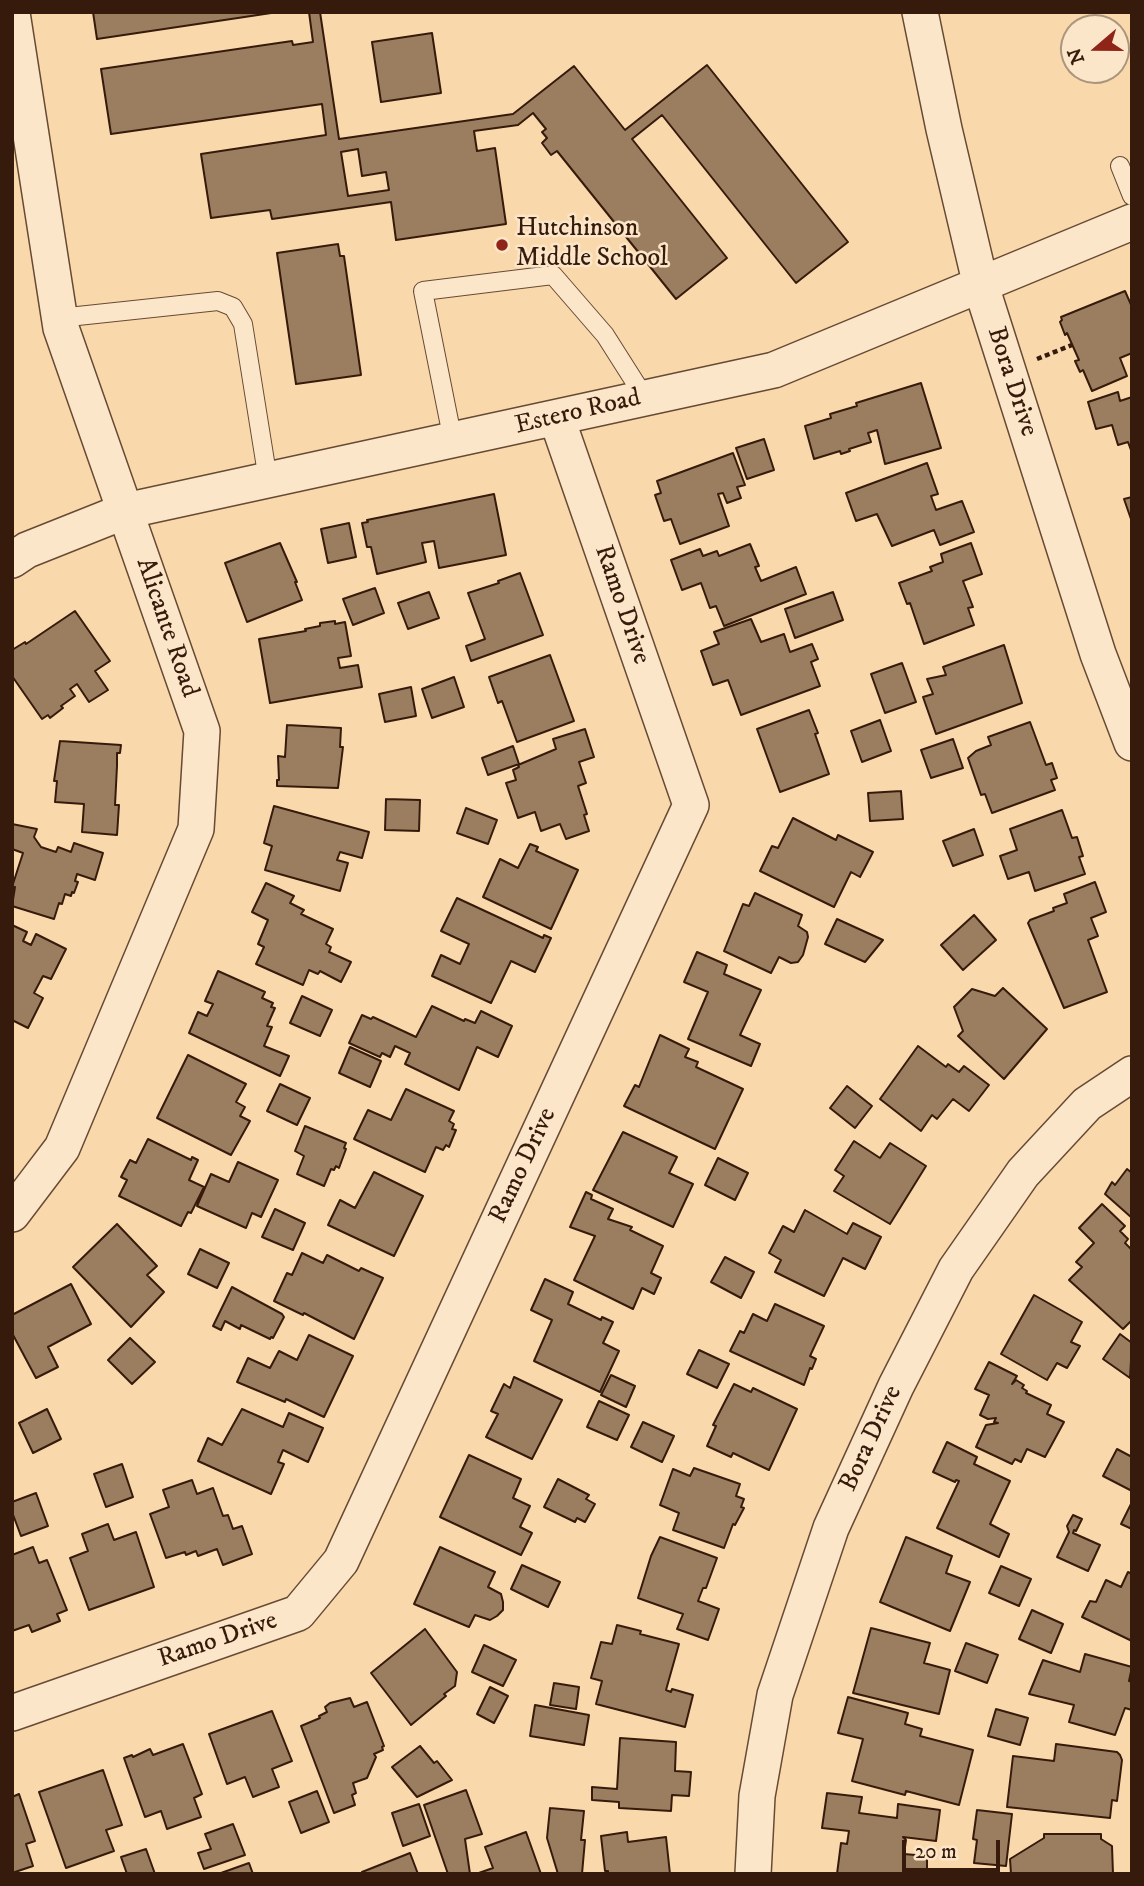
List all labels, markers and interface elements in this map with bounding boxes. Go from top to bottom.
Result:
north arrow [1060,14,1130,84]
text: N [1063,44,1090,67]
place label: Hutchinson Middle School [516,214,668,276]
marker: Hutchinson Middle School [494,237,510,253]
street label: Bora Drive [979,323,1043,441]
street label: Estero Road [512,383,644,443]
street label: Ramo Drive [586,541,656,669]
street label: Alicante Road [128,554,204,702]
street label: Ramo Drive [484,1103,564,1229]
street label: Bora Drive [834,1381,910,1497]
street label: Ramo Drive [154,1606,282,1676]
scale bar [906,1826,1004,1870]
text: 20 m [915,1839,957,1865]

